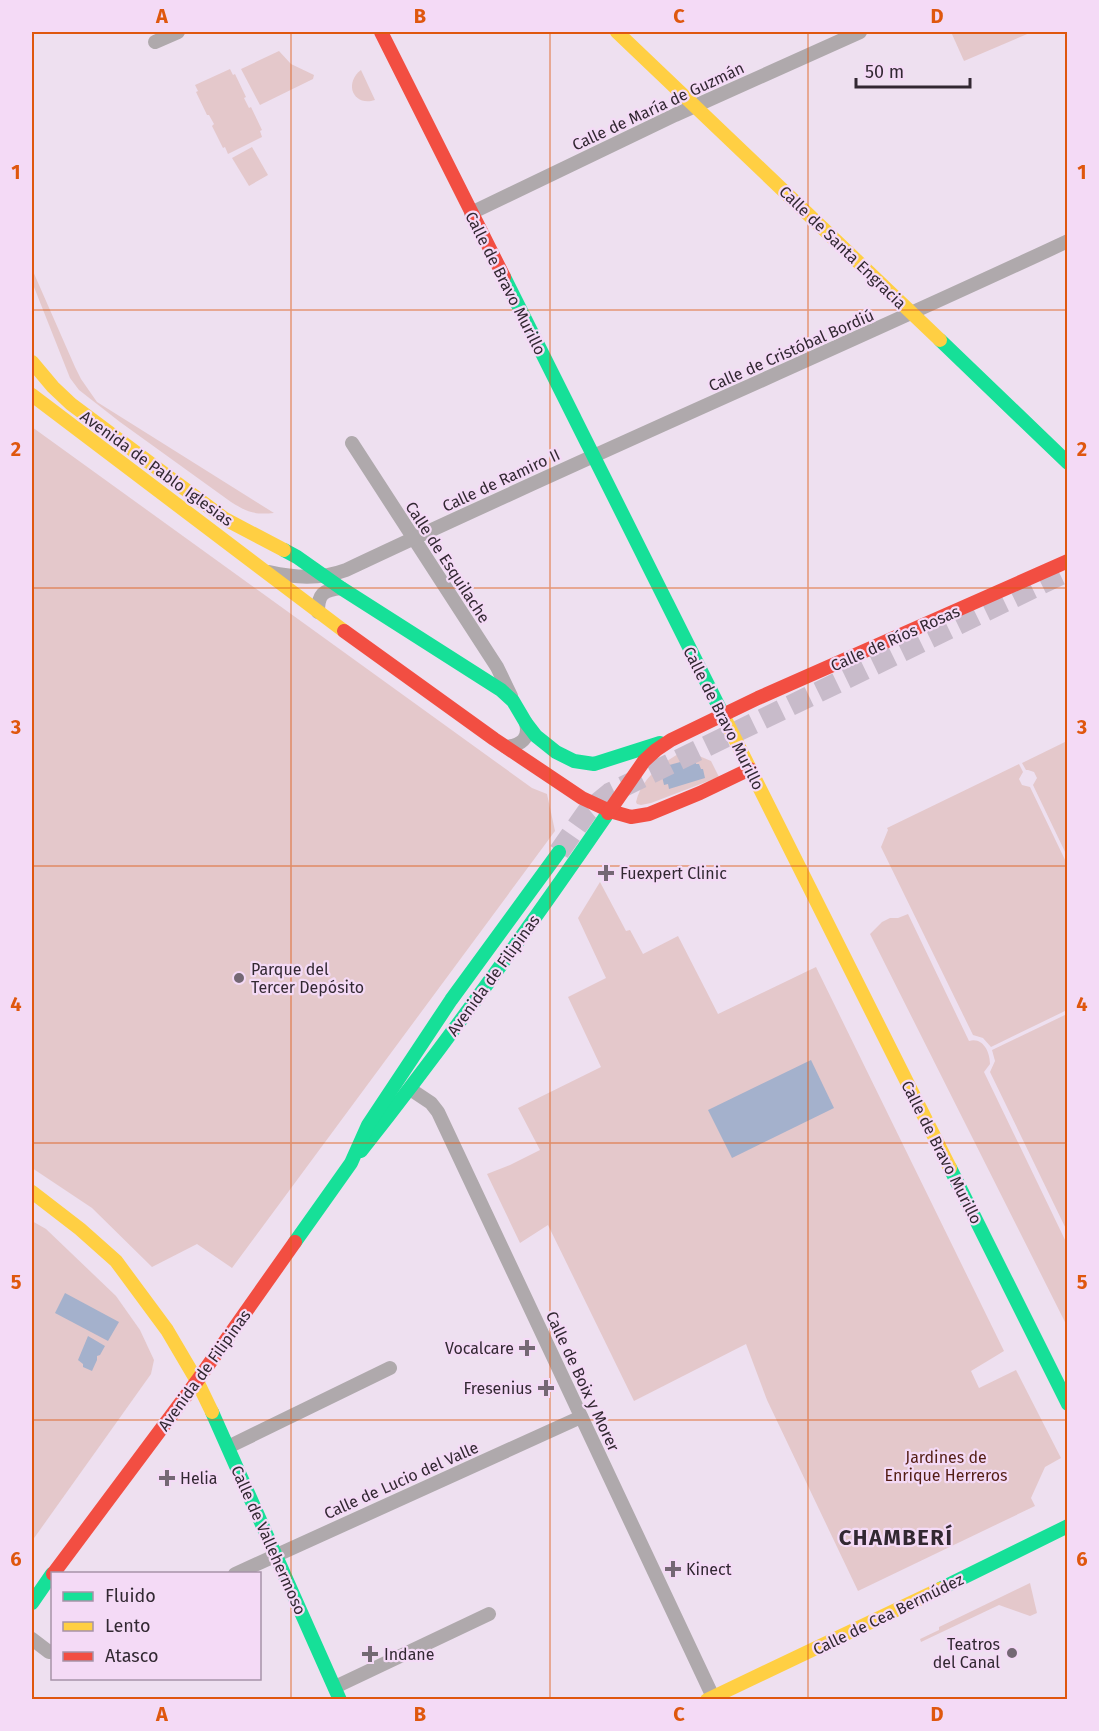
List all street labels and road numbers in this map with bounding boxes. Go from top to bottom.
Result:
street label: Calle de María de Guzmán [569,58,747,155]
street label: Calle de Santa Engracia [775,182,910,313]
street label: Calle de Bravo Murillo [461,208,550,358]
street label: Calle de Cristóbal Bordiú [706,305,877,396]
street label: Avenida de Pablo Iglesias [77,407,237,530]
street label: Calle de Ramiro II [440,445,563,516]
street label: Calle de Esquilache [401,498,494,626]
street label: Calle de Ríos Rosas [828,601,963,676]
street label: Calle de Bravo Murillo [679,643,768,793]
street label: Avenida de Filipinas [443,911,544,1040]
street label: Calle de Bravo Murillo [897,1077,986,1227]
street label: Avenida de Filipinas [154,1306,255,1435]
street label: Calle de Boix y Morer [542,1308,624,1455]
street label: Calle de Lucio del Valle [321,1438,481,1523]
street label: Calle de Vallehermoso [227,1463,310,1618]
street label: Calle de Cea Bermúdez [810,1570,967,1659]

